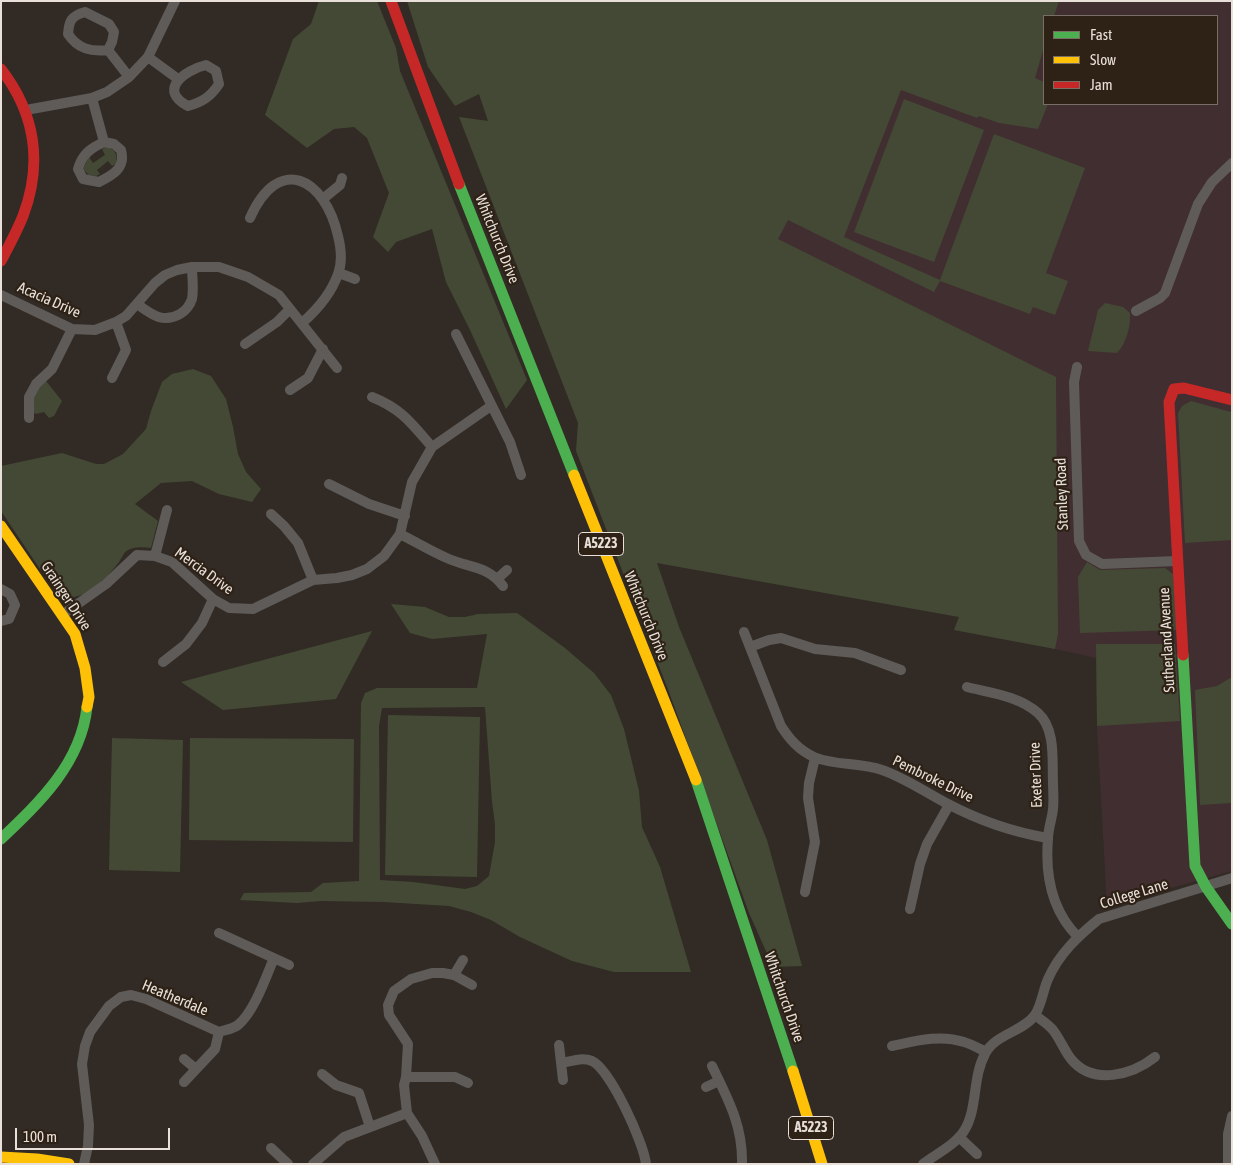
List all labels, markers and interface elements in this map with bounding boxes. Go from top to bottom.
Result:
legend [1043,15,1218,105]
text: Fast [1090,26,1112,43]
text: Slow [1090,51,1116,68]
text: Jam [1090,76,1113,93]
street label: Whitchurch Drive [471,192,523,286]
street label: Acacia Drive [15,278,83,322]
street label: Stanley Road [1052,458,1072,530]
road number: A5223 [578,532,624,556]
street label: Mercia Drive [171,544,237,598]
street label: Grainger Drive [37,558,95,634]
street label: Whitchurch Drive [620,569,672,663]
street label: Sutherland Avenue [1155,587,1179,693]
street label: Exeter Drive [1026,742,1046,808]
street label: Pembroke Drive [890,752,976,806]
street label: College Lane [1098,875,1170,913]
street label: Whitchurch Drive [760,950,808,1044]
street label: Heatherdale [139,976,211,1020]
road number: A5223 [788,1116,834,1140]
scale bar [18,1118,172,1150]
text: 100 m [23,1128,57,1145]

